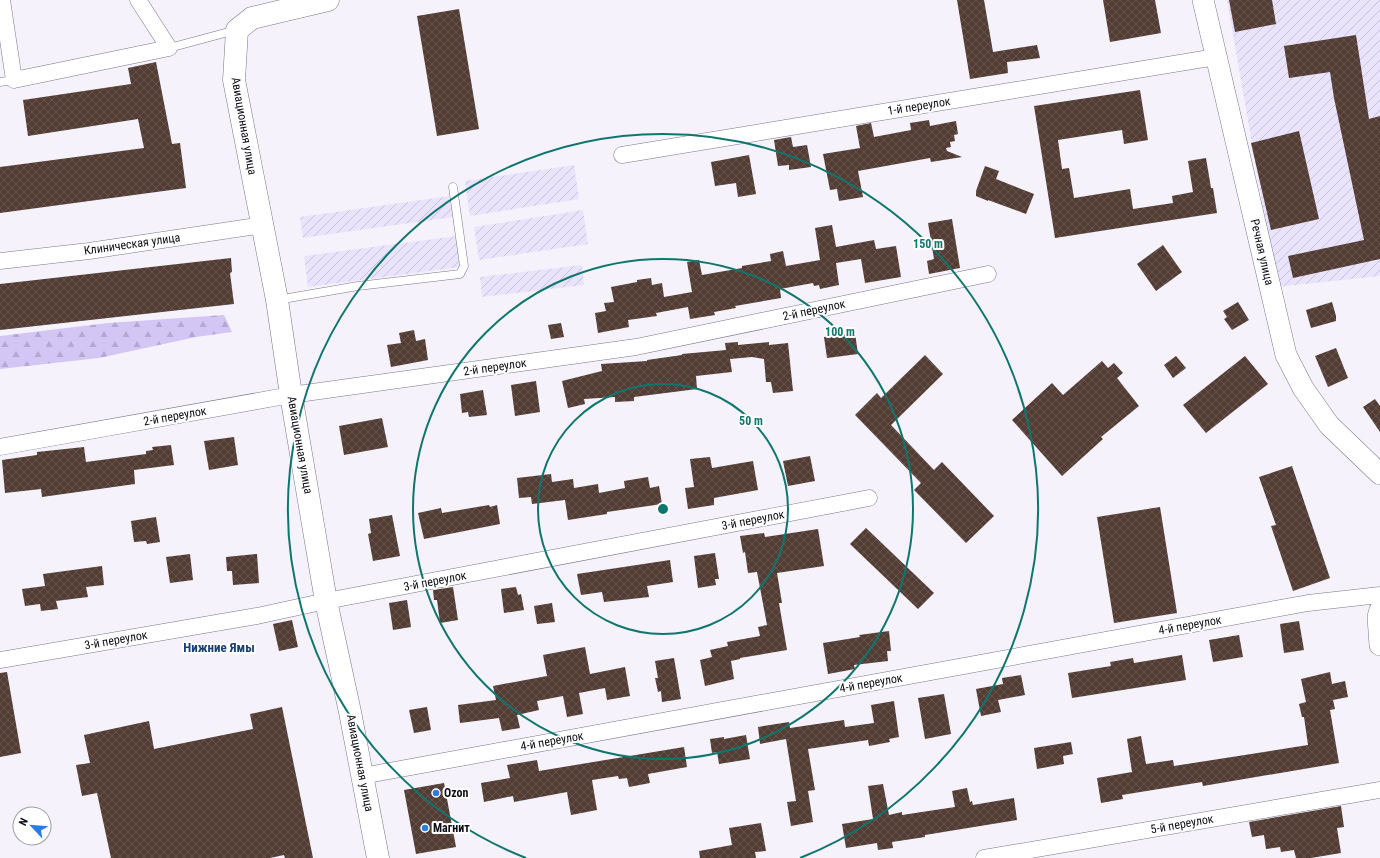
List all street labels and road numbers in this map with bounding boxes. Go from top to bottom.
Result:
street label: Авиационная улица [229,76,260,176]
street label: 1-й переулок [886,94,952,118]
street label: Речная улица [1248,218,1276,287]
street label: Клиническая улица [83,230,181,258]
street label: 2-й переулок [781,296,847,323]
street label: 2-й переулок [463,356,528,378]
street label: Авиационная улица [285,395,316,495]
street label: 2-й переулок [142,404,208,428]
street label: 3-й переулок [720,507,786,533]
street label: 3-й переулок [402,568,468,594]
street label: 4-й переулок [1157,613,1223,637]
street label: 3-й переулок [83,628,149,652]
street label: 4-й переулок [838,671,904,695]
street label: Авиационная улица [344,713,376,813]
street label: 4-й переулок [519,729,585,753]
street label: 5-й переулок [1149,812,1215,836]

